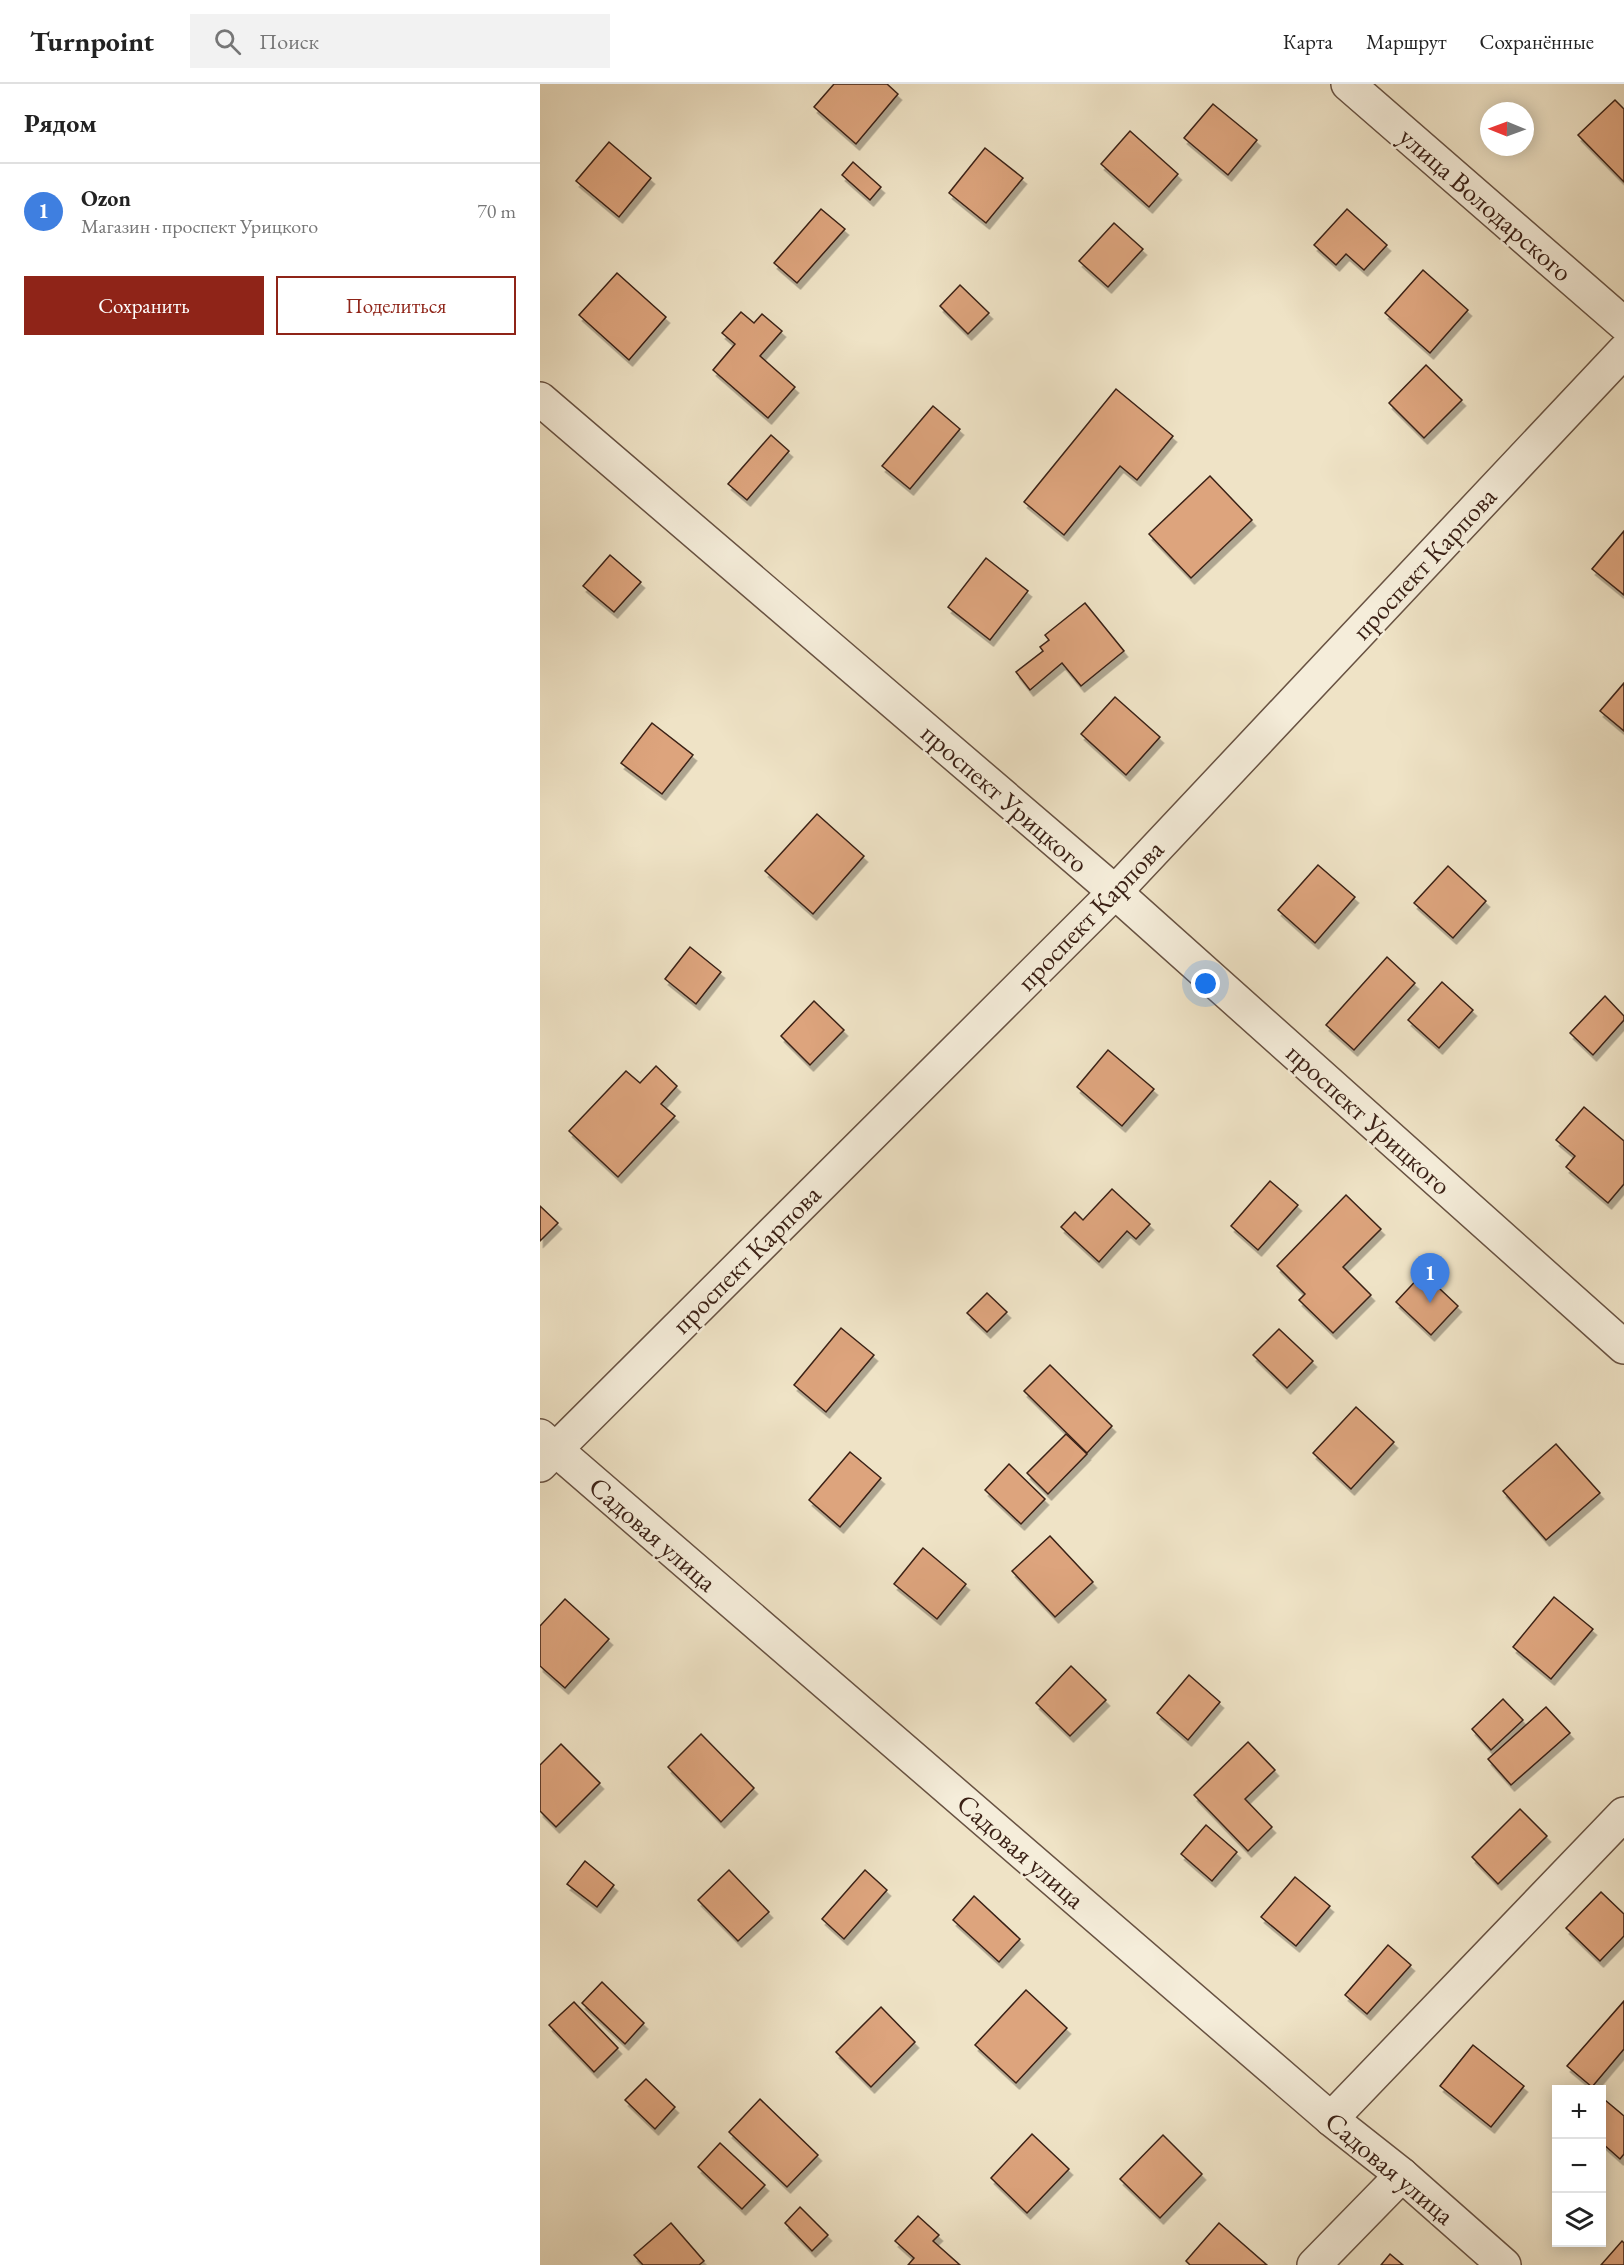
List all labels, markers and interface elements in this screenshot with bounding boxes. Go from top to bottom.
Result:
search box [190,14,610,68]
text: Turnpoint [30,23,154,59]
icon: search [211,25,244,58]
text: Поиск [259,27,319,56]
text: Карта [1283,28,1333,55]
text: Маршрут [1366,28,1447,55]
text: Сохранённые [1480,28,1594,55]
north arrow [1480,102,1534,156]
text: Рядом [24,106,97,140]
street label: улица Володарского [1392,119,1580,289]
text: Ozon [81,184,131,213]
text: 1 [38,198,49,224]
text: 70 m [477,198,516,224]
text: Магазин · проспект Урицкого [81,213,318,239]
button: Сохранить [24,276,264,335]
button: Поделиться [276,276,516,335]
street label: проспект Карпова [1344,479,1504,647]
street label: проспект Урицкого [914,716,1096,880]
street label: проспект Карпова [1009,832,1171,998]
your location [1191,969,1220,998]
street label: проспект Урицкого [1279,1036,1459,1202]
street label: проспект Карпова [664,1177,828,1341]
pin: 1 [1410,1254,1450,1303]
street label: Садовая улица [582,1469,724,1599]
street label: Садовая улица [950,1786,1092,1916]
map controls [1552,2085,1606,2247]
button: + [1552,2085,1606,2139]
street label: Садовая улица [1318,2104,1462,2232]
button: − [1552,2139,1606,2193]
button: layers [1552,2193,1606,2247]

